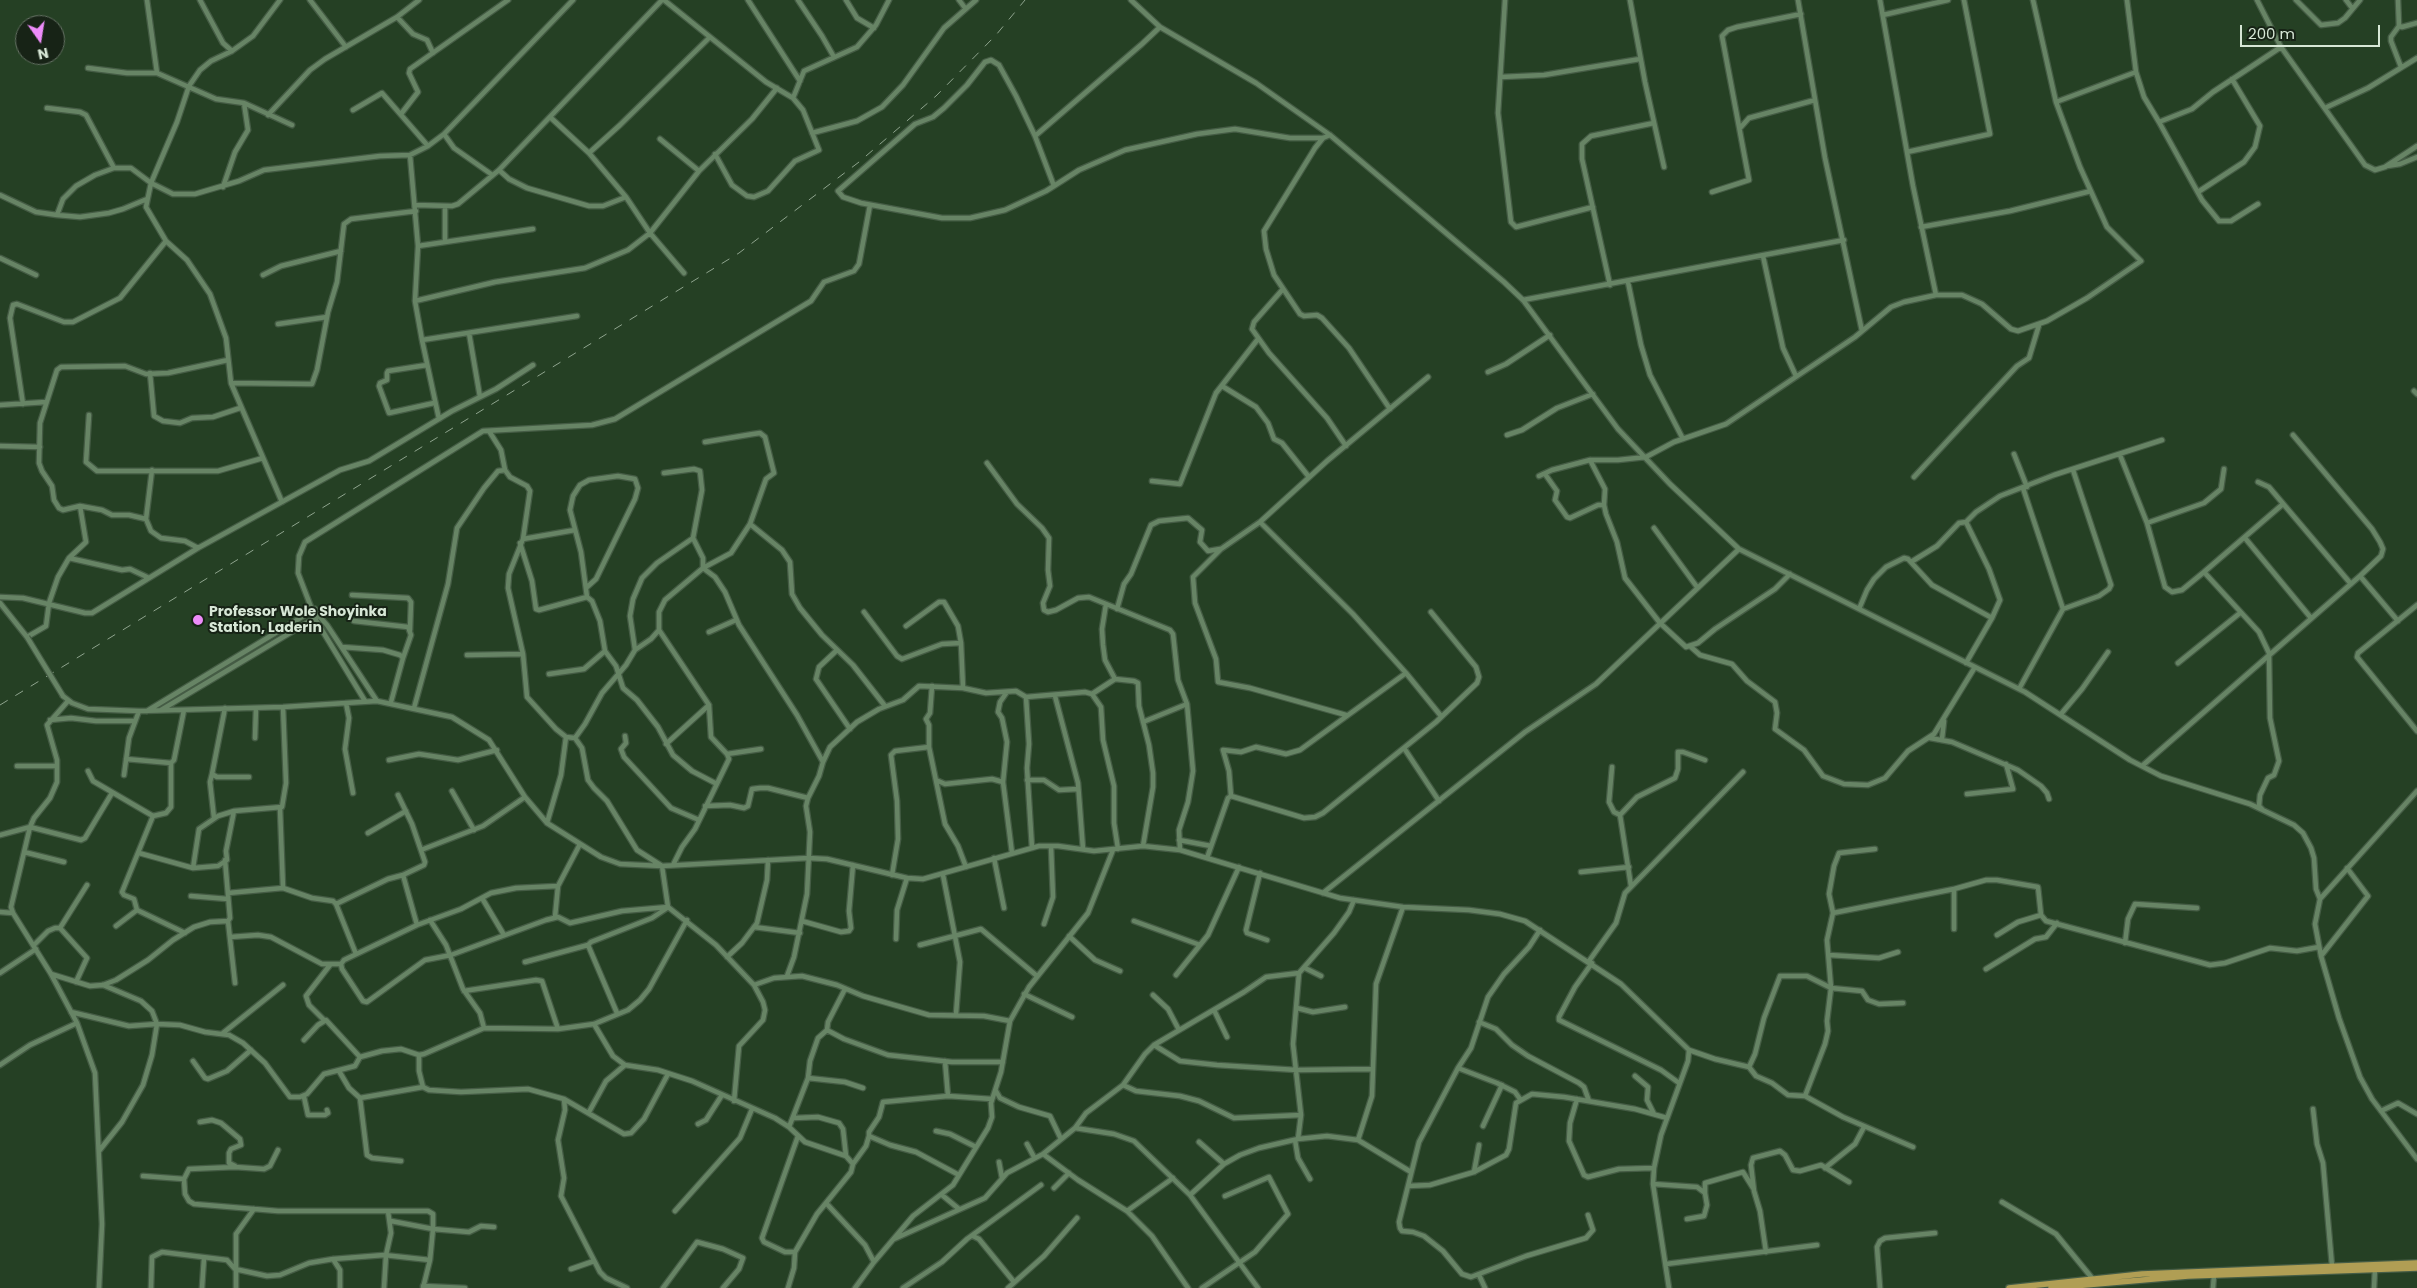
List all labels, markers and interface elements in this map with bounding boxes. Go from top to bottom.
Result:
north arrow [15,15,65,65]
scale bar [2242,15,2382,47]
text: 200 m [2248,23,2295,44]
text: N [36,43,51,65]
place label: Professor Wole Shoyinka Station, Laderin [209,604,387,636]
marker: Professor Wole Shoyinka Station, Laderin [191,613,205,627]

